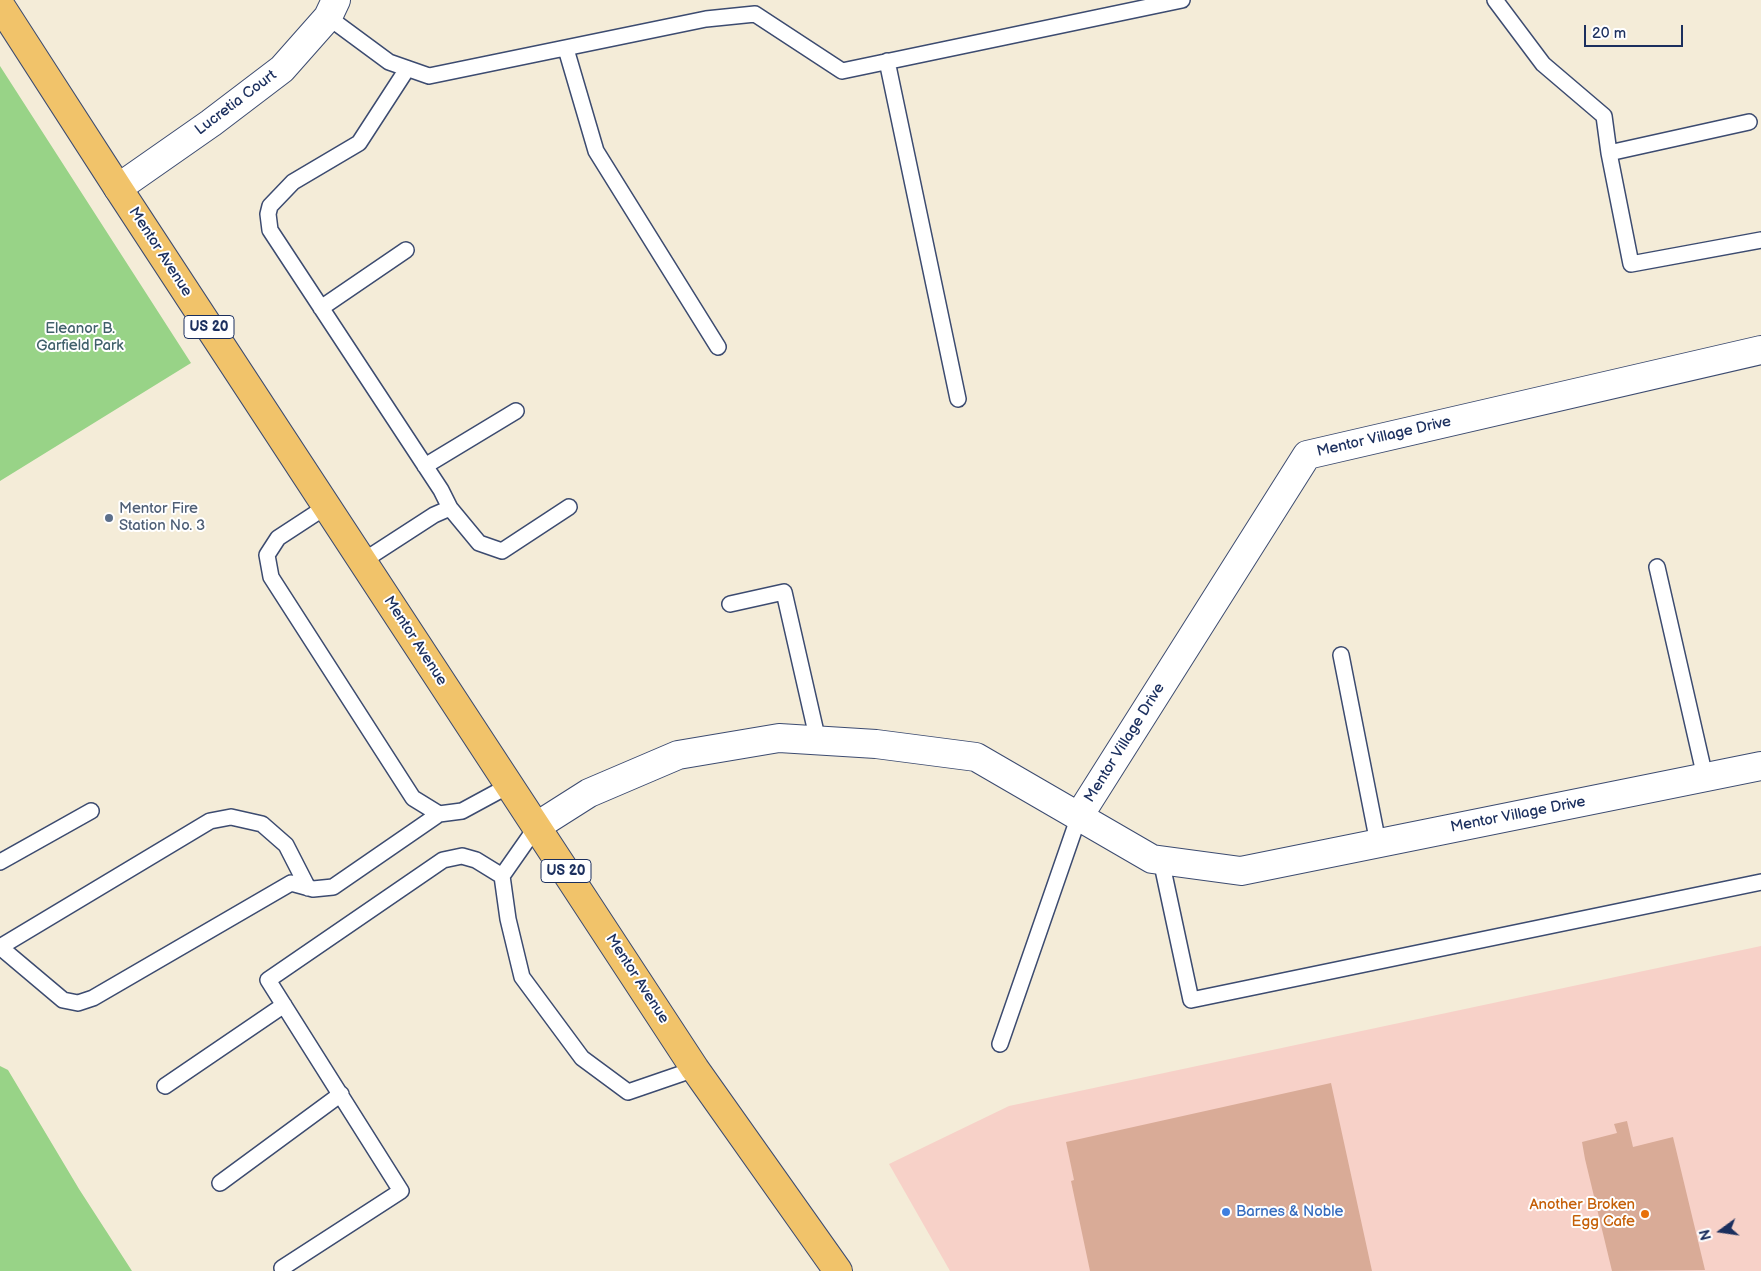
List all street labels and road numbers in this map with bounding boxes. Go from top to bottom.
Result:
street label: Lucretia Court [192,67,280,139]
street label: Mentor Avenue [124,204,196,300]
road number: US 20 [184,316,234,338]
street label: Mentor Village Drive [1315,413,1453,461]
street label: Mentor Avenue [379,593,451,689]
street label: Mentor Village Drive [1081,680,1169,806]
street label: Mentor Village Drive [1449,793,1587,837]
road number: US 20 [541,859,591,882]
street label: Mentor Avenue [601,931,673,1027]

